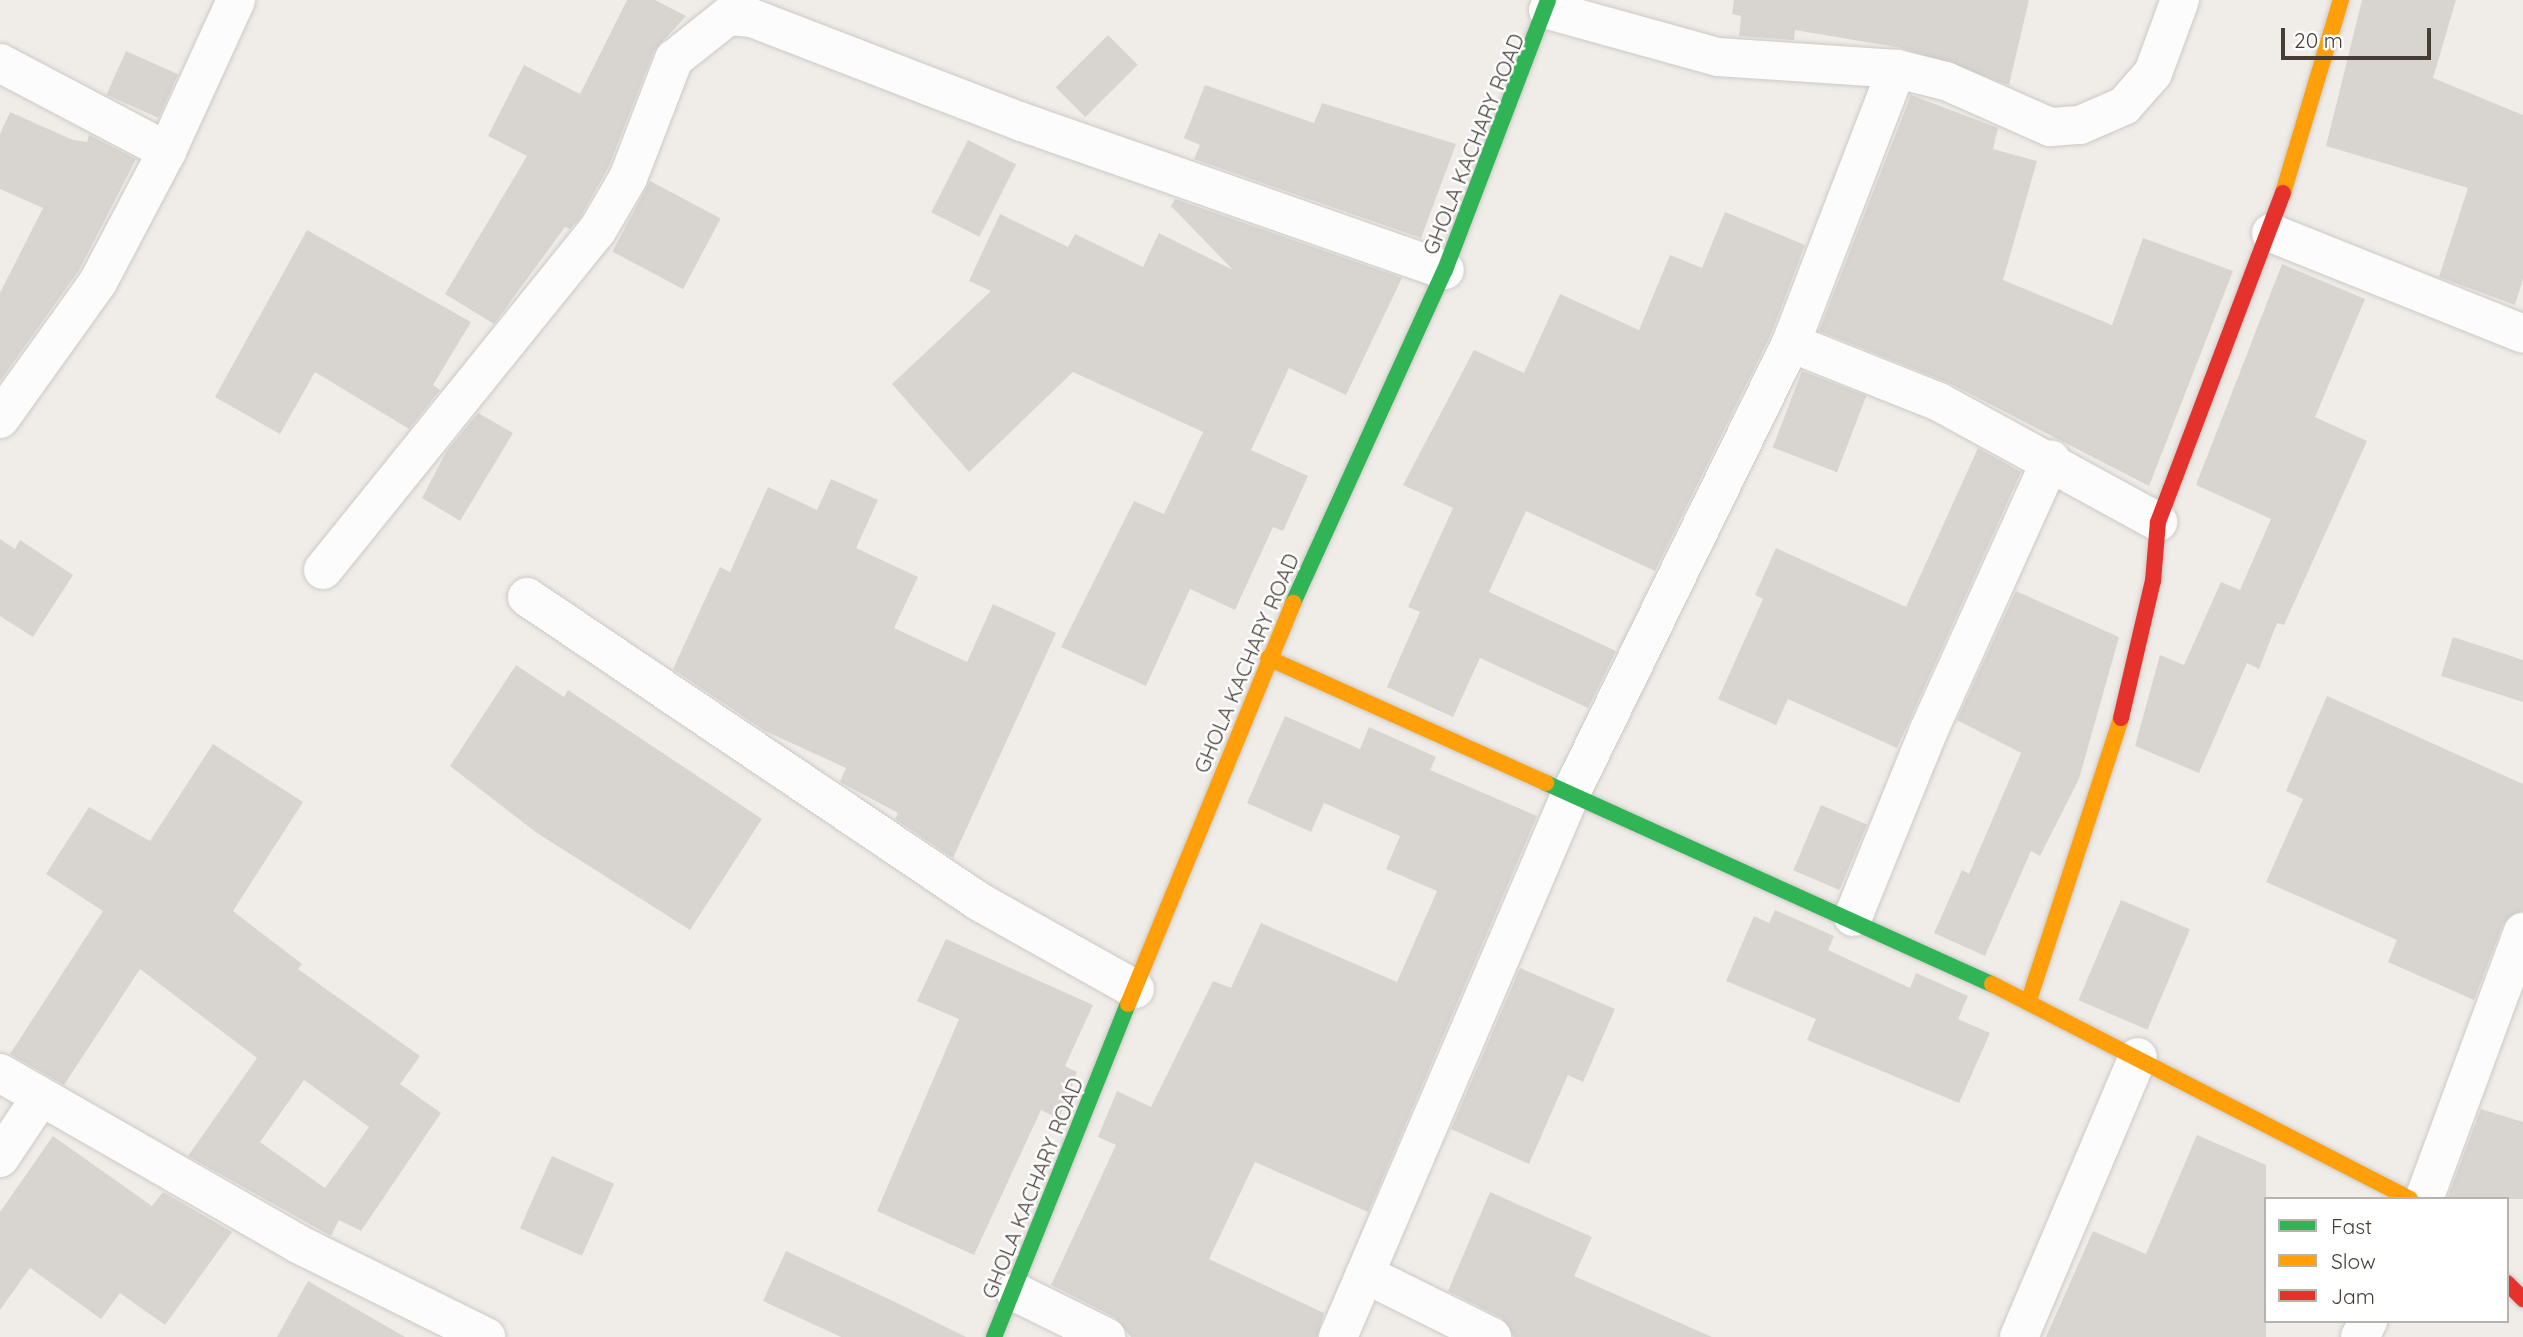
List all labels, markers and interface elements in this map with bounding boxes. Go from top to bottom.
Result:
scale bar [2285,14,2436,58]
text: 20 m [2294,27,2343,53]
street label: GHOLA KACHARY ROAD [1417,30,1529,258]
street label: GHOLA KACHARY ROAD [1188,549,1304,777]
street label: GHOLA KACHARY ROAD [976,1074,1088,1302]
legend [2264,1197,2509,1323]
text: Fast [2331,1213,2372,1239]
text: Slow [2331,1248,2376,1274]
text: Jam [2331,1283,2375,1309]

